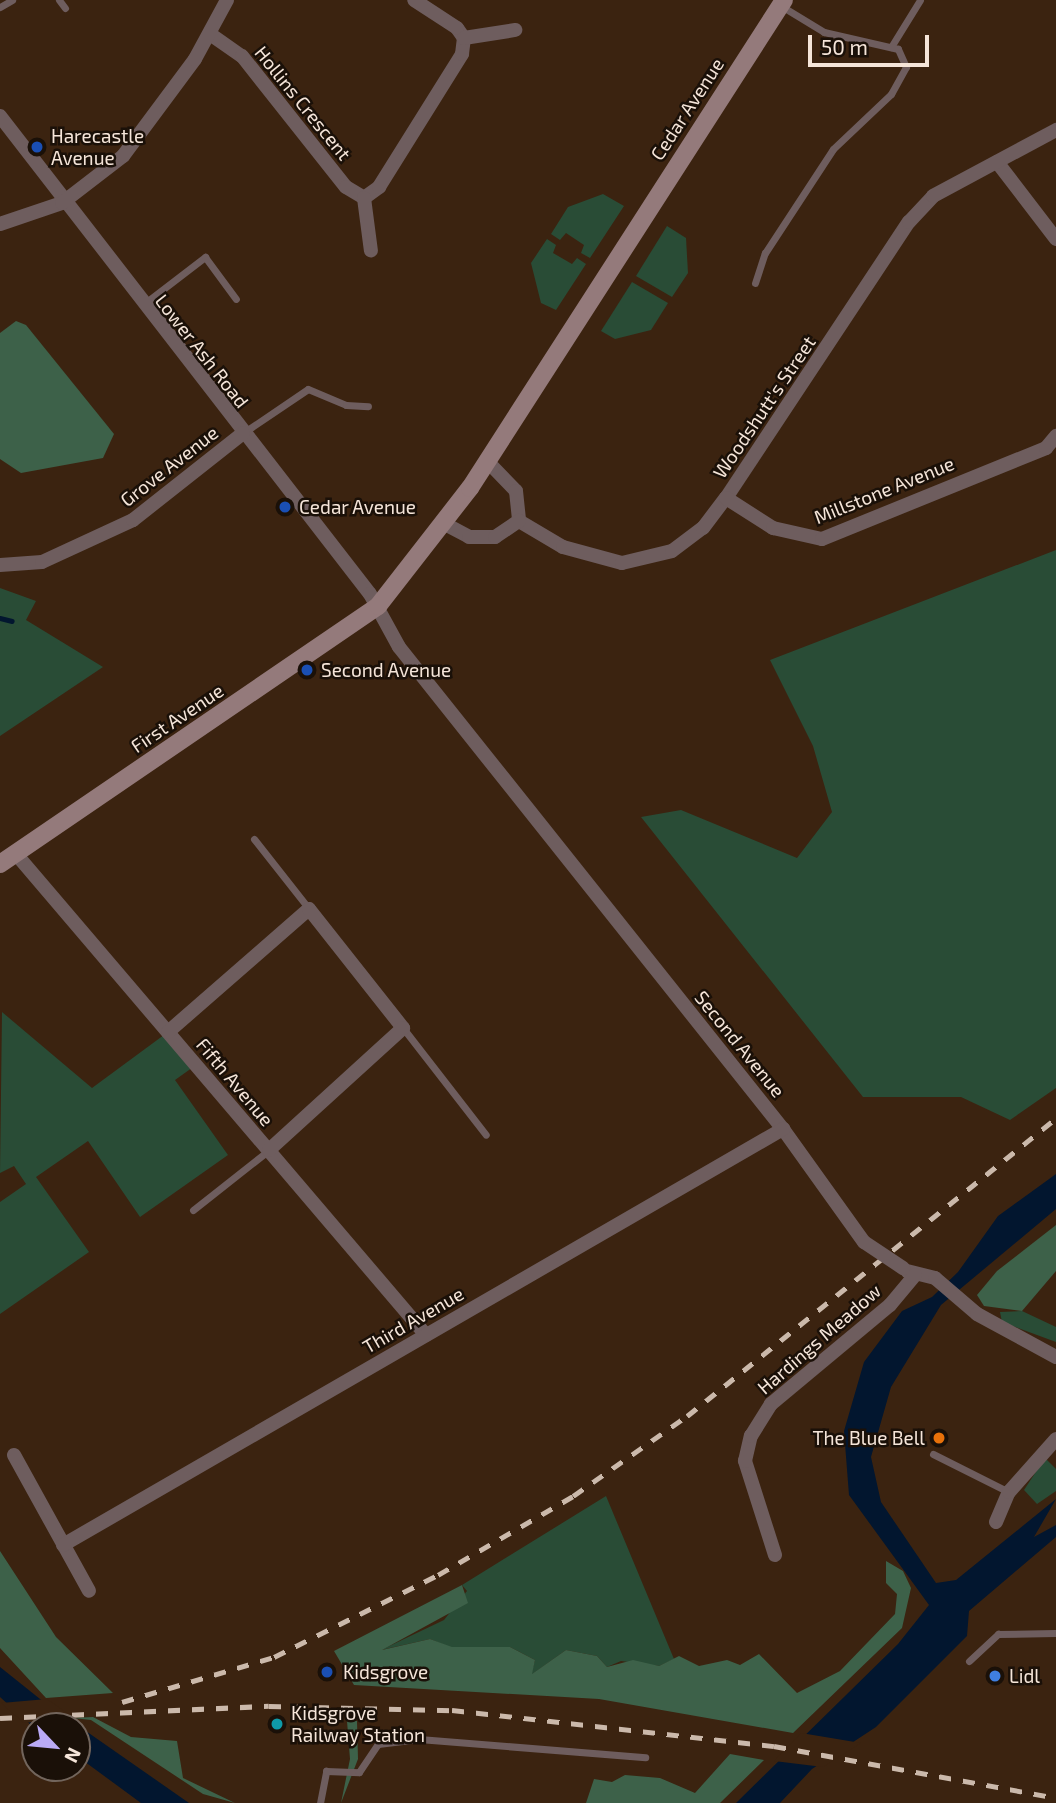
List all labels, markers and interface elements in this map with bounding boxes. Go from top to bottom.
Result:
scale bar [811,21,932,65]
text: 50 m [821,34,868,59]
street label: Hollins Crescent [250,41,356,165]
street label: Cedar Avenue [645,53,729,165]
place label: Harecastle Avenue [51,125,144,169]
marker: Harecastle Avenue [29,139,45,155]
street label: Lower Ash Road [150,289,254,413]
street label: Woodshutt's Street [708,331,820,483]
street label: Grove Avenue [115,421,223,511]
street label: Millstone Avenue [810,451,958,529]
place label: Cedar Avenue [299,496,417,518]
marker: Cedar Avenue [277,499,293,515]
place label: Second Avenue [321,659,452,681]
marker: Second Avenue [299,662,315,678]
street label: First Avenue [126,679,228,757]
street label: Second Avenue [690,986,790,1102]
street label: Fifth Avenue [191,1033,279,1131]
street label: Hardings Meadow [753,1279,885,1399]
street label: Third Avenue [358,1282,468,1358]
place label: The Blue Bell [813,1427,925,1449]
marker: The Blue Bell [931,1430,947,1446]
place label: Kidsgrove [343,1661,428,1683]
marker: Kidsgrove [317,1662,337,1682]
place label: Lidl [1009,1665,1040,1687]
marker: Lidl [987,1668,1003,1684]
place label: Kidsgrove Railway Station [291,1702,426,1746]
north arrow [21,1712,91,1782]
marker: Kidsgrove Railway Station [269,1716,285,1732]
text: N [60,1744,87,1767]

